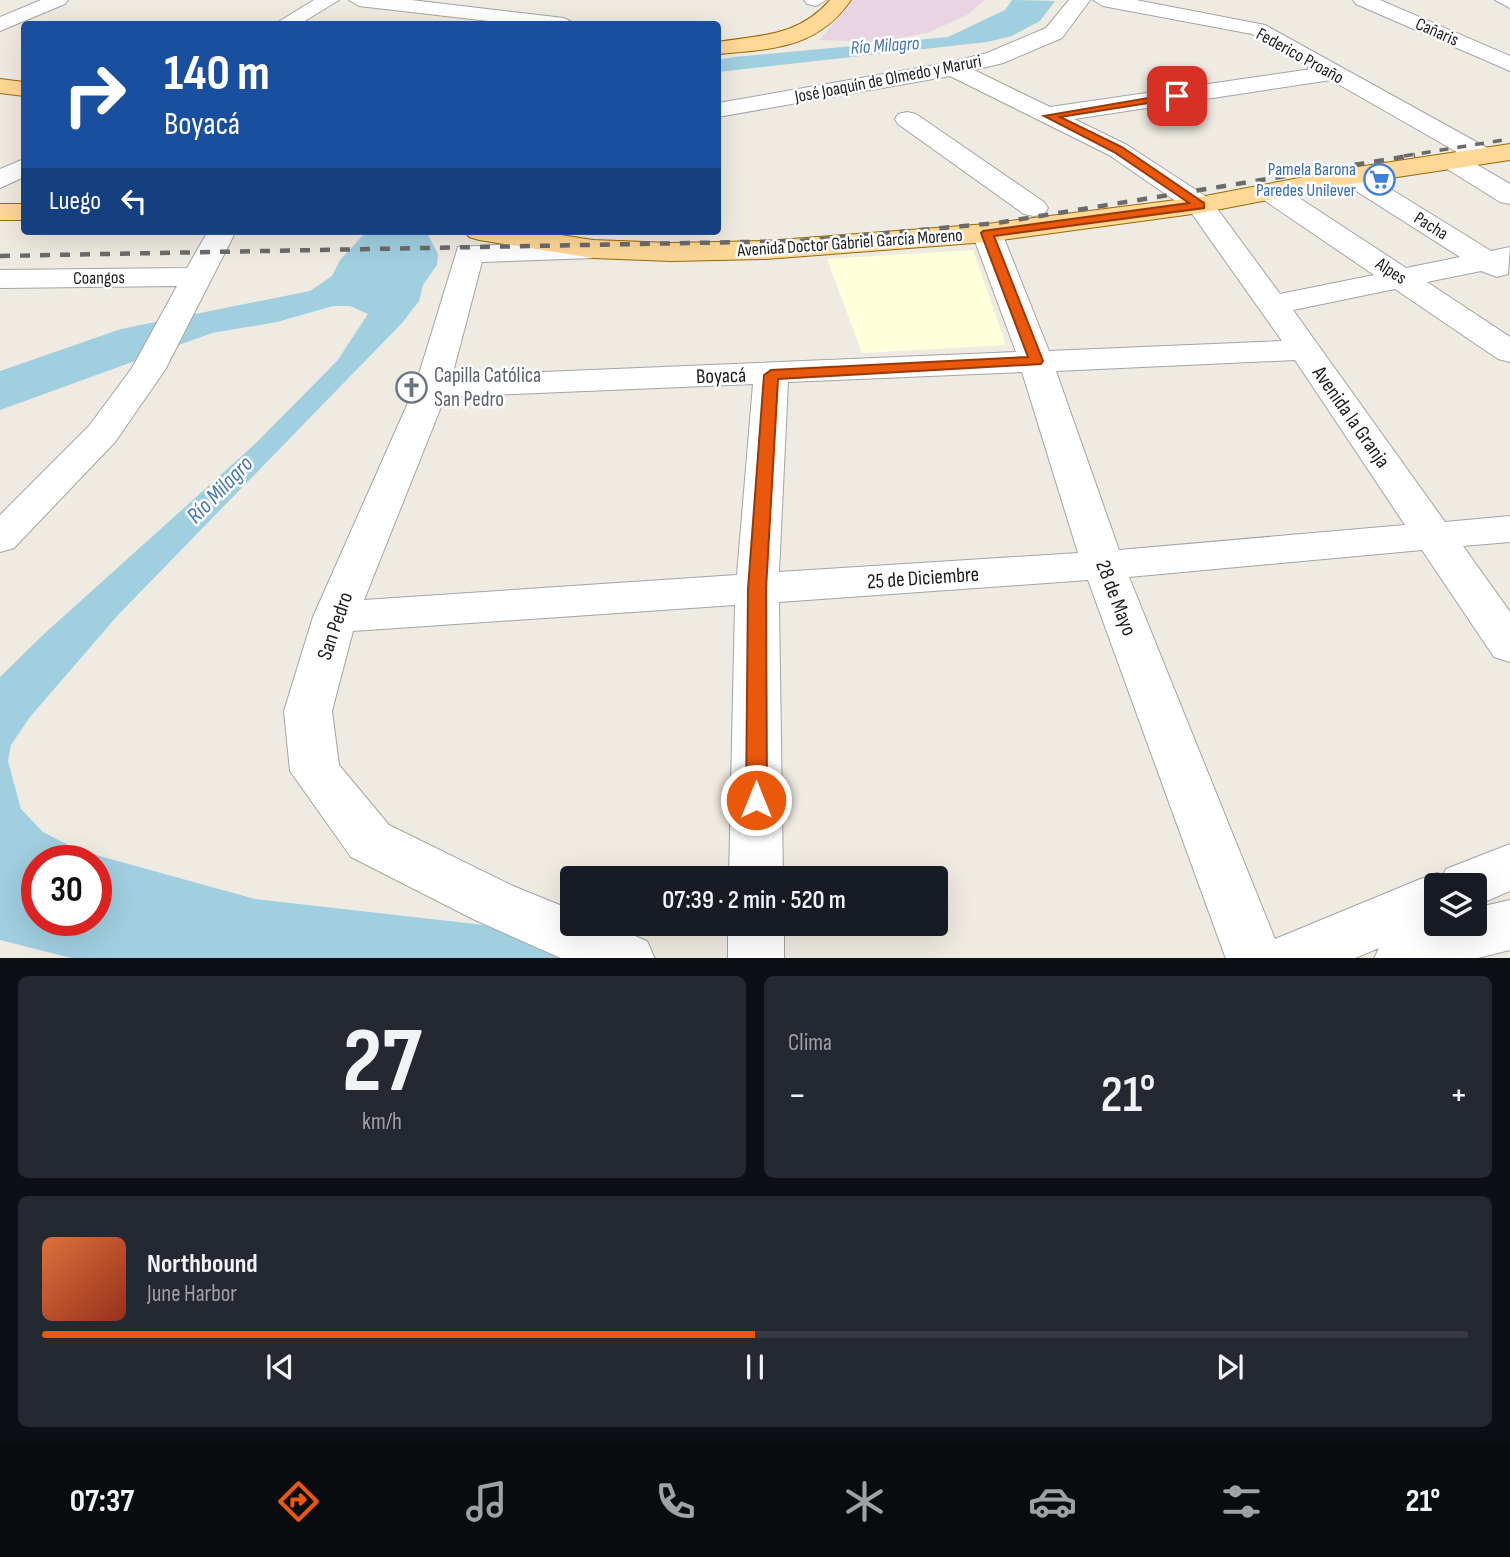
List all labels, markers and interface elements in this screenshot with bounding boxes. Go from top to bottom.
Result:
street label: Cañaris [1412,13,1462,51]
street label: Federico Proaño [1253,23,1347,89]
water label: Río Milagro [850,32,920,60]
text: 140 m [164,45,270,104]
icon: right [49,49,140,140]
street label: José Joaquín de Olmedo y Maruri [792,51,983,108]
pin [1147,66,1207,126]
icon: arrive [1158,77,1196,115]
text: Boyacá [164,105,240,144]
place label: Pamela Barona Paredes Unilever [1256,159,1356,201]
supermarket icon: Pamela Barona Paredes Unilever [1362,162,1396,196]
icon: left [115,182,153,220]
text: Luego [49,186,101,217]
street label: Pacha [1410,208,1452,245]
street label: Avenida Doctor Gabriel García Moreno [736,225,963,261]
street label: Alpes [1371,253,1410,289]
street label: Coangos [73,267,125,289]
street label: Avenida la Granja [1306,360,1395,473]
place label: Capilla Católica San Pedro [434,363,541,412]
street label: Boyacá [696,363,746,389]
church icon: Capilla Católica San Pedro [394,370,428,404]
water label: Río Milagro [181,450,260,530]
street label: 28 de Mayo [1090,557,1142,639]
street label: 25 de Diciembre [866,562,980,594]
street label: San Pedro [312,589,358,663]
position arrow [719,763,793,837]
speed limit sign: 30 [21,845,112,936]
map controls [1424,873,1487,936]
button: layers [1424,873,1487,936]
text: 07:39 · 2 min · 520 m [662,885,846,916]
text: 27 [342,1008,422,1117]
text: Clima [788,1029,832,1057]
text: 21° [1101,1064,1155,1127]
text: − [788,1073,807,1118]
text: + [1449,1073,1468,1118]
text: km/h [362,1108,402,1136]
text: Northbound [147,1249,258,1280]
text: June Harbor [147,1280,237,1308]
icon: previous [261,1348,299,1386]
icon: pause [736,1348,774,1386]
icon: next [1211,1348,1249,1386]
icon: directions [274,1477,323,1526]
icon: music [462,1477,511,1526]
icon: phone [651,1477,700,1526]
icon: climate [840,1477,889,1526]
icon: car [1028,1477,1077,1526]
icon: filters [1217,1477,1266,1526]
text: 07:37 [70,1482,134,1521]
text: 21° [1405,1482,1440,1521]

